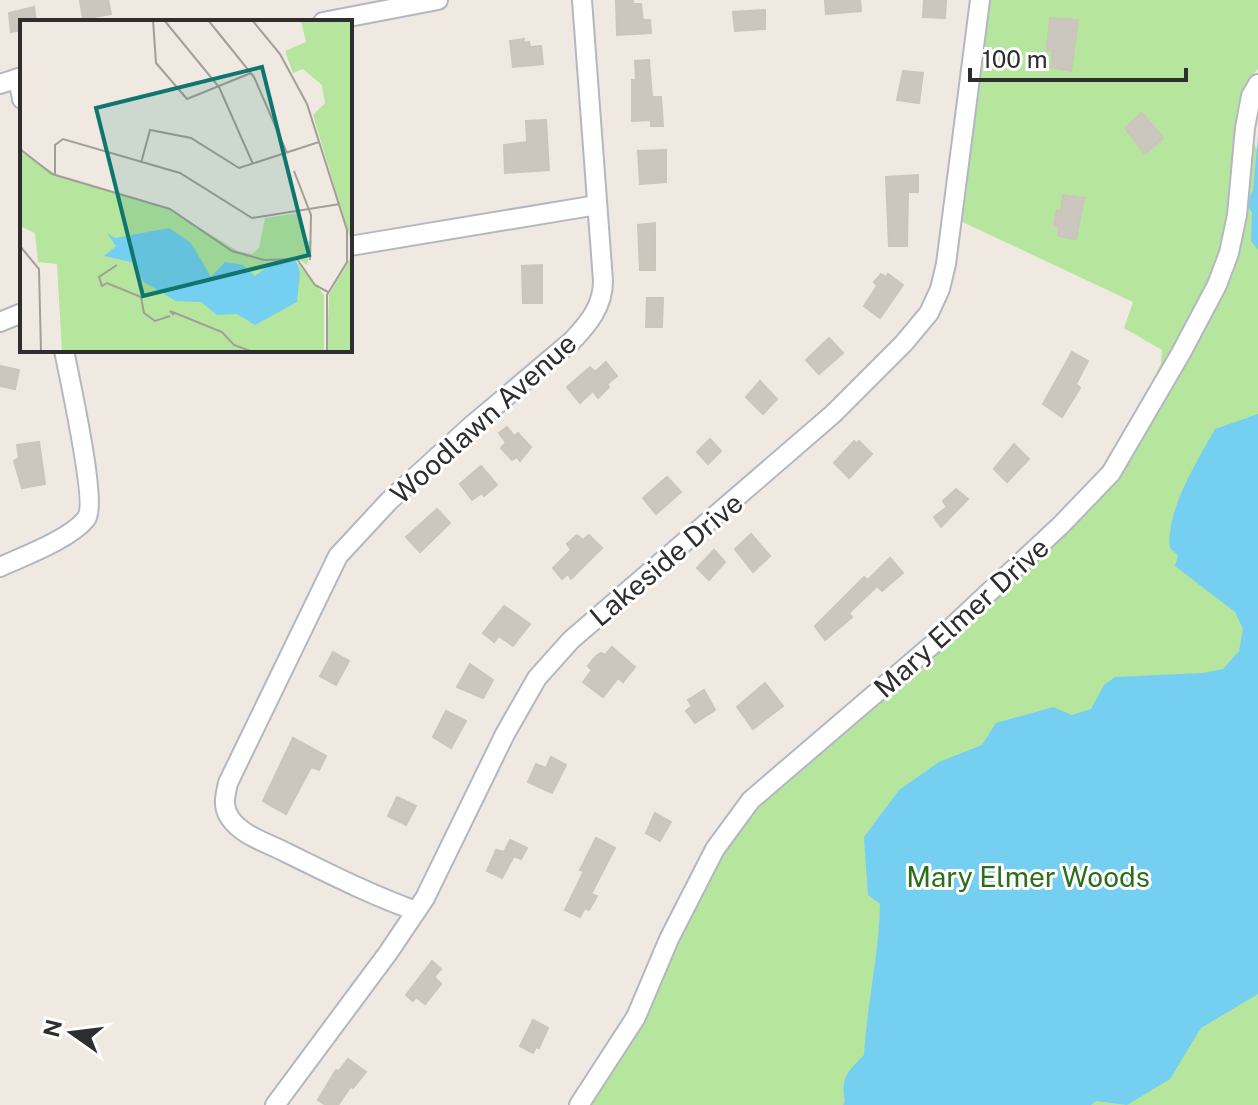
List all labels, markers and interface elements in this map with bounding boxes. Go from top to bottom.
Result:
inset map [20,20,352,352]
scale bar [970,32,1186,82]
text: 100 m [982,45,1048,73]
street label: Woodlawn Avenue [383,326,583,510]
street label: Lakeside Drive [583,486,749,632]
street label: Mary Elmer Drive [867,530,1055,704]
park label: Mary Elmer Woods [906,860,1150,893]
north arrow [32,993,112,1073]
text: N [38,1017,67,1040]

